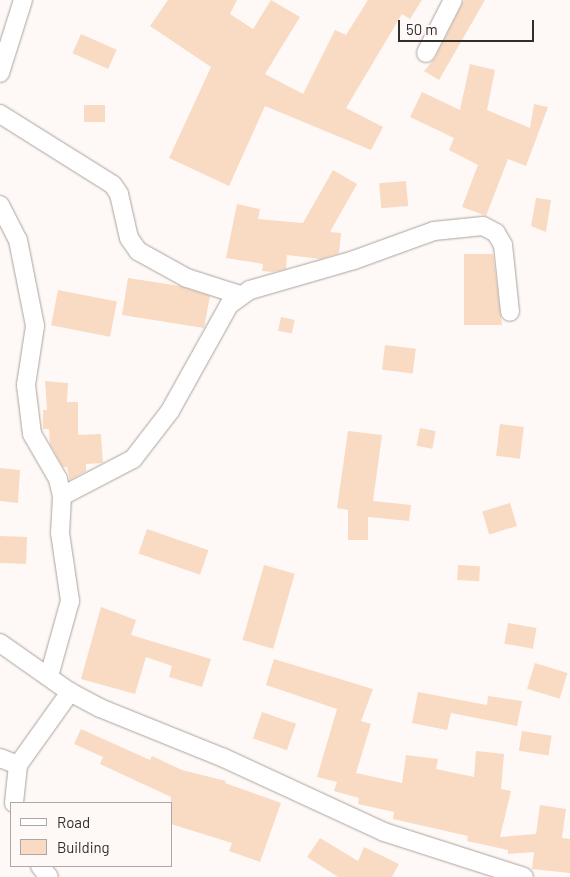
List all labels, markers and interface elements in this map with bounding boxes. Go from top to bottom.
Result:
scale bar [400,10,536,42]
text: 50 m [406,20,438,38]
legend [10,802,172,867]
text: Road [57,813,90,831]
text: Building [57,838,110,856]

